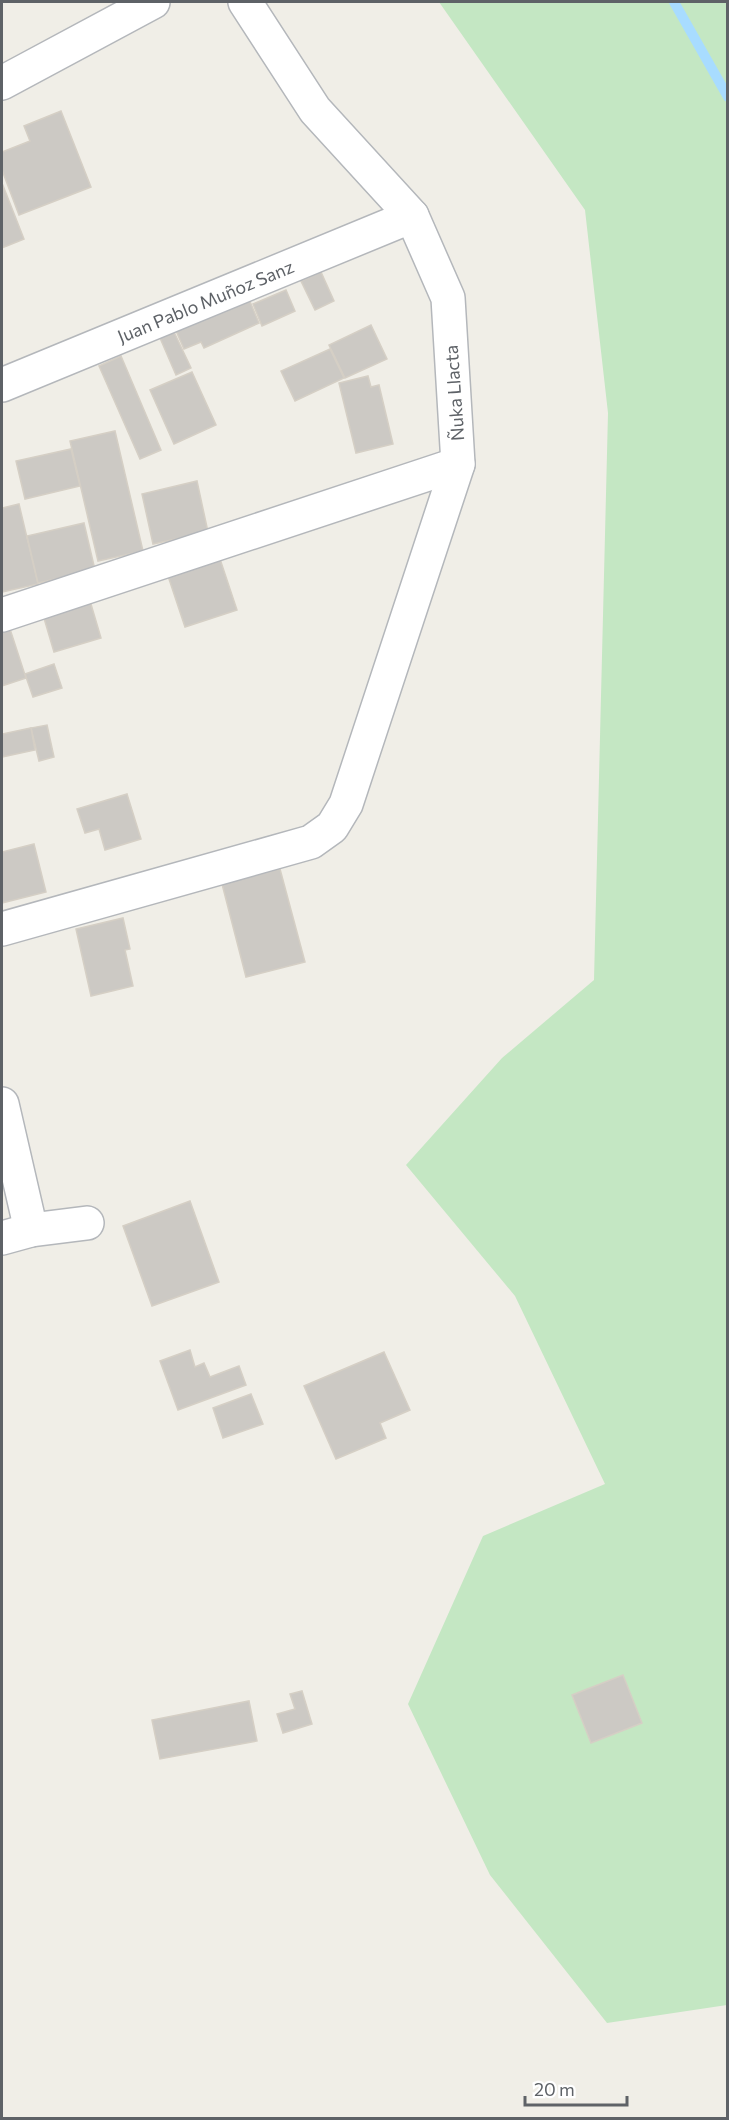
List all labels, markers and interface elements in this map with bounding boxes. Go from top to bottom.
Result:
street label: Juan Pablo Muñoz Sanz [114,255,297,347]
street label: Ñuka Llacta [440,344,468,442]
scale bar [525,2069,627,2107]
text: 20 m [534,2078,575,2100]

